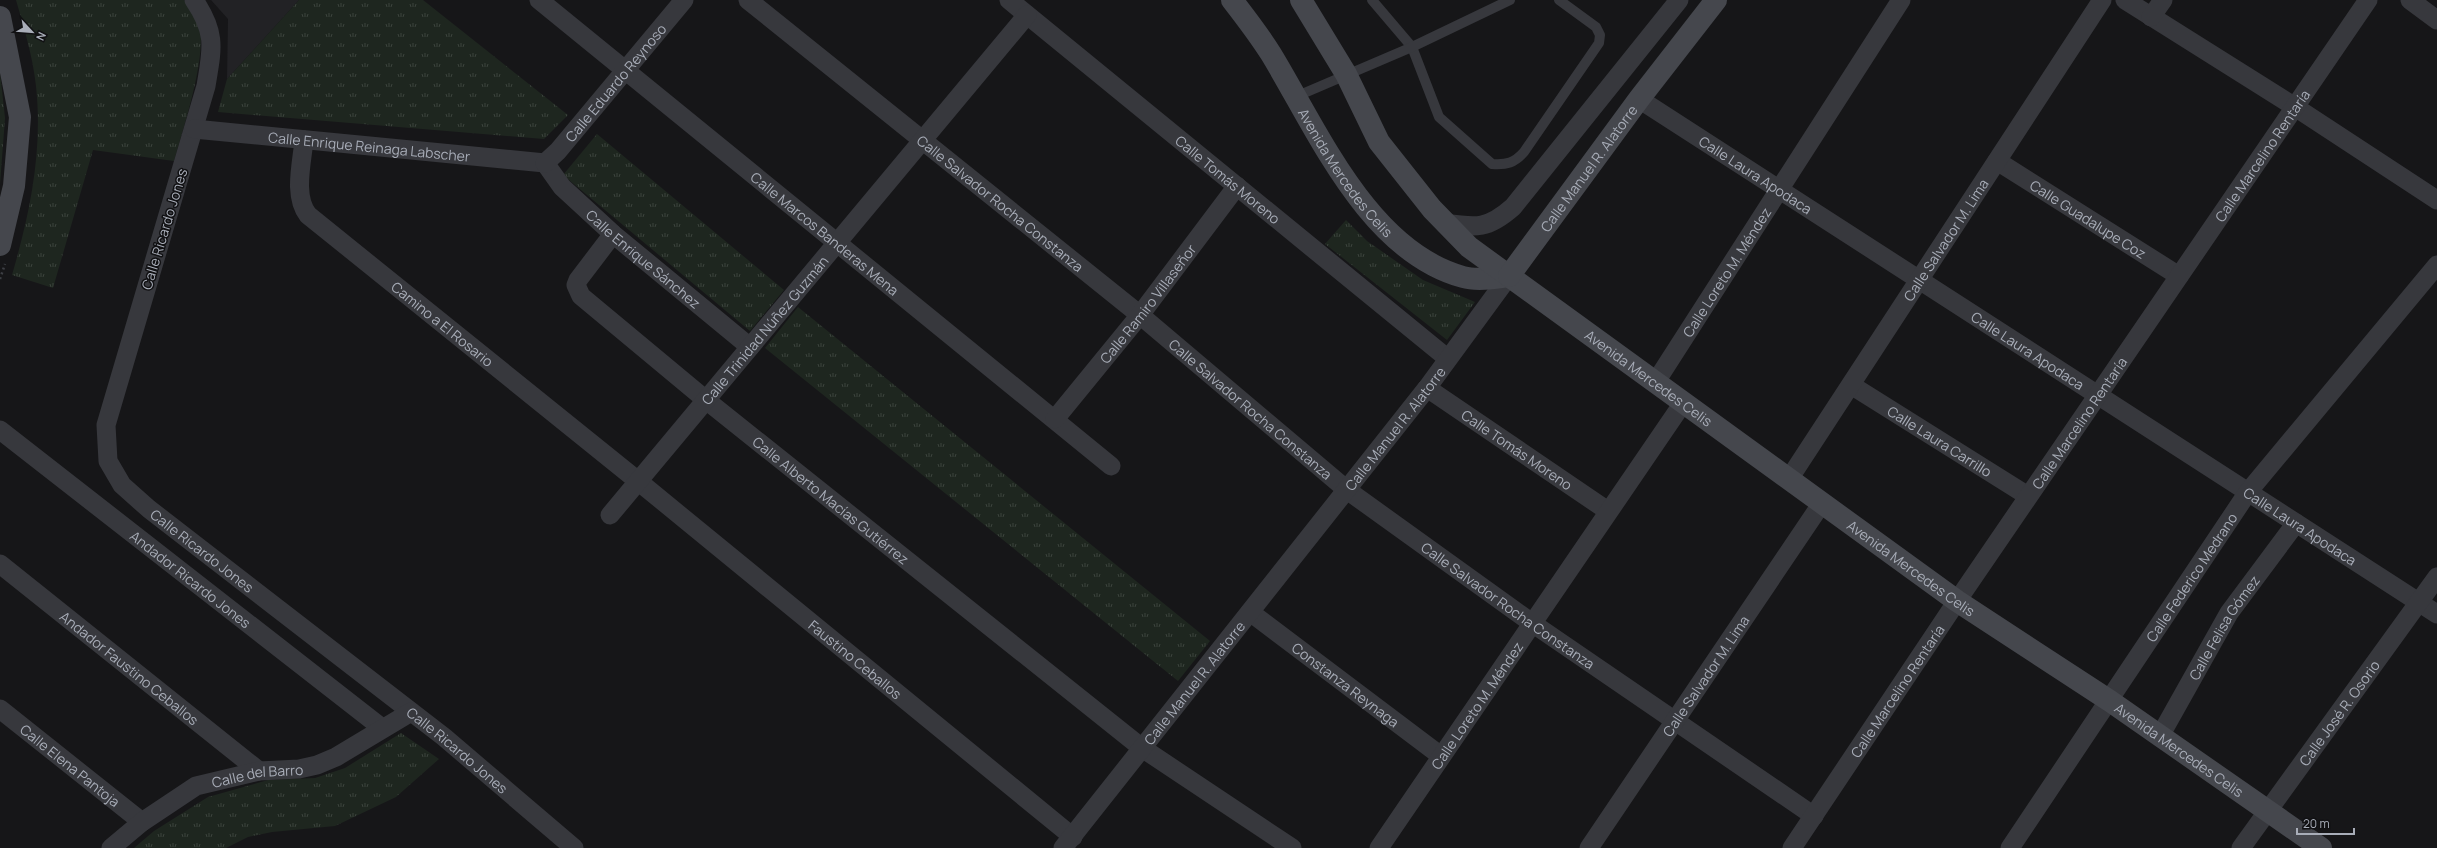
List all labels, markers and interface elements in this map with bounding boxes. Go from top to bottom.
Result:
north arrow [12,12,52,52]
street label: Calle Eduardo Reynoso [560,19,670,146]
text: N [33,30,50,44]
street label: Calle Marcelino Rentaría [2210,85,2314,225]
street label: Calle Manuel R. Alatorre [1535,101,1641,235]
street label: Avenida Mercedes Celis [1294,105,1397,241]
street label: Calle Enrique Reinaga Labscher [267,127,471,165]
street label: Calle Salvador Rocha Constanza [913,130,1088,276]
street label: Calle Tomás Moreno [1172,131,1285,228]
street label: Calle Laura Apodaca [1696,131,1816,218]
street label: Calle Ricardo Jones [137,166,191,292]
street label: Calle Marcos Banderas Mena [747,167,903,299]
street label: Calle Salvador M. Lima [1899,175,1992,304]
street label: Calle Guadalupe Coz [2027,175,2150,262]
street label: Calle Loreto M. Méndez [1678,204,1775,340]
street label: Calle Enrique Sánchez [582,205,705,312]
street label: Calle Ramiro Villaseñor [1095,240,1200,367]
street label: Calle Trinidad Núñez Guzmán [697,251,832,408]
street label: Camino a El Rosario [388,277,498,370]
street label: Calle Laura Apodaca [1968,307,2088,394]
street label: Avenida Mercedes Celis [1581,325,1717,430]
street label: Calle Salvador Rocha Constanza [1165,334,1336,483]
street label: Calle Marcelino Rentaría [2027,353,2131,493]
street label: Calle Manuel R. Alatorre [1340,362,1449,494]
street label: Calle Laura Carrillo [1884,401,1996,481]
street label: Calle Tomás Moreno [1458,405,1576,494]
street label: Calle Alberto Macías Gutiérrez [749,432,913,568]
street label: Calle Laura Apodaca [2240,482,2360,569]
street label: Calle Ricardo Jones [147,504,258,596]
street label: Calle Federico Medrano [2141,509,2241,645]
street label: Avenida Mercedes Celis [1844,515,1979,620]
street label: Andador Ricardo Jones [127,526,255,632]
street label: Calle Salvador Rocha Constanza [1418,537,1599,673]
street label: Calle Felisa Gómez [2184,571,2264,683]
street label: Andador Faustino Ceballos [56,606,203,729]
street label: Calle Salvador M. Lima [1658,611,1753,740]
street label: Faustino Ceballos [805,615,906,703]
street label: Calle Manuel R. Alatorre [1139,617,1249,748]
street label: Calle Marcelino Rentaría [1846,621,1948,761]
street label: Constanza Reynaga [1288,638,1403,731]
street label: Calle Loreto M. Méndez [1426,638,1527,773]
street label: Calle José R. Osorio [2294,656,2384,769]
street label: Avenida Mercedes Celis [2111,698,2248,801]
street label: Calle Ricardo Jones [403,702,512,797]
street label: Calle Elena Pantoja [17,719,124,811]
street label: Calle del Barro [210,759,304,791]
scale bar [2297,810,2354,836]
text: 20 m [2303,815,2330,832]

